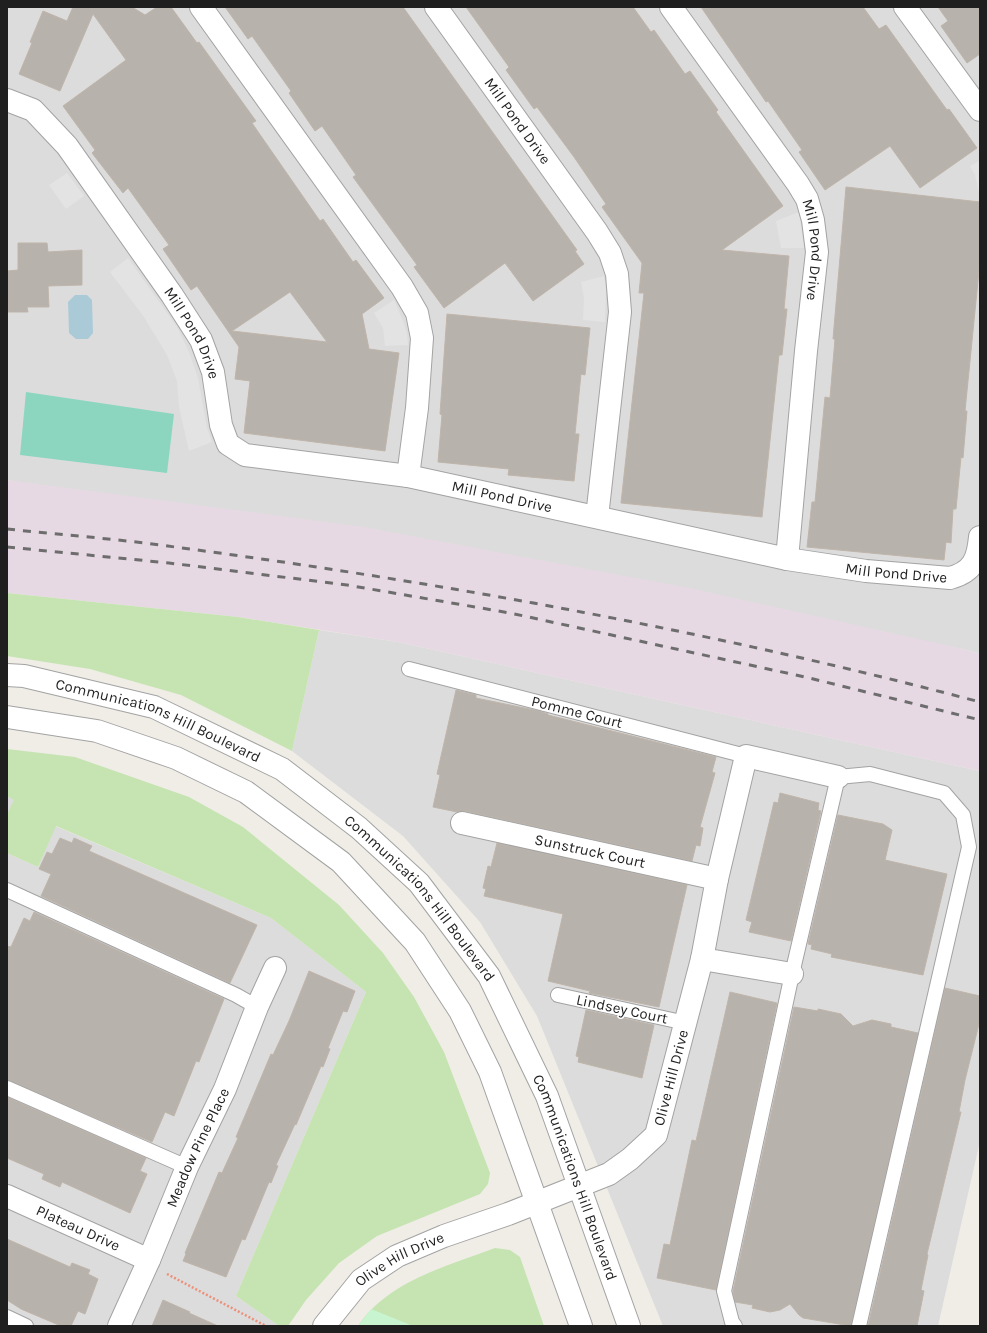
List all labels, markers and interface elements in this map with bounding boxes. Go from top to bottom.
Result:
street label: Mill Pond Drive [480,74,555,168]
street label: Mill Pond Drive [798,197,826,301]
street label: Mill Pond Drive [160,283,223,380]
street label: Mill Pond Drive [450,477,554,516]
street label: Mill Pond Drive [844,559,948,587]
street label: Communications Hill Boulevard [54,675,264,766]
street label: Pomme Court [530,692,625,732]
street label: Communications Hill Boulevard [341,811,499,985]
street label: Sunstruck Court [533,830,647,872]
street label: Lindsey Court [575,991,670,1028]
street label: Olive Hill Drive [650,1028,692,1128]
street label: Communications Hill Boulevard [529,1071,621,1283]
street label: Meadow Pine Place [162,1085,233,1210]
street label: Plateau Drive [33,1201,123,1255]
street label: Olive Hill Drive [351,1228,447,1290]

